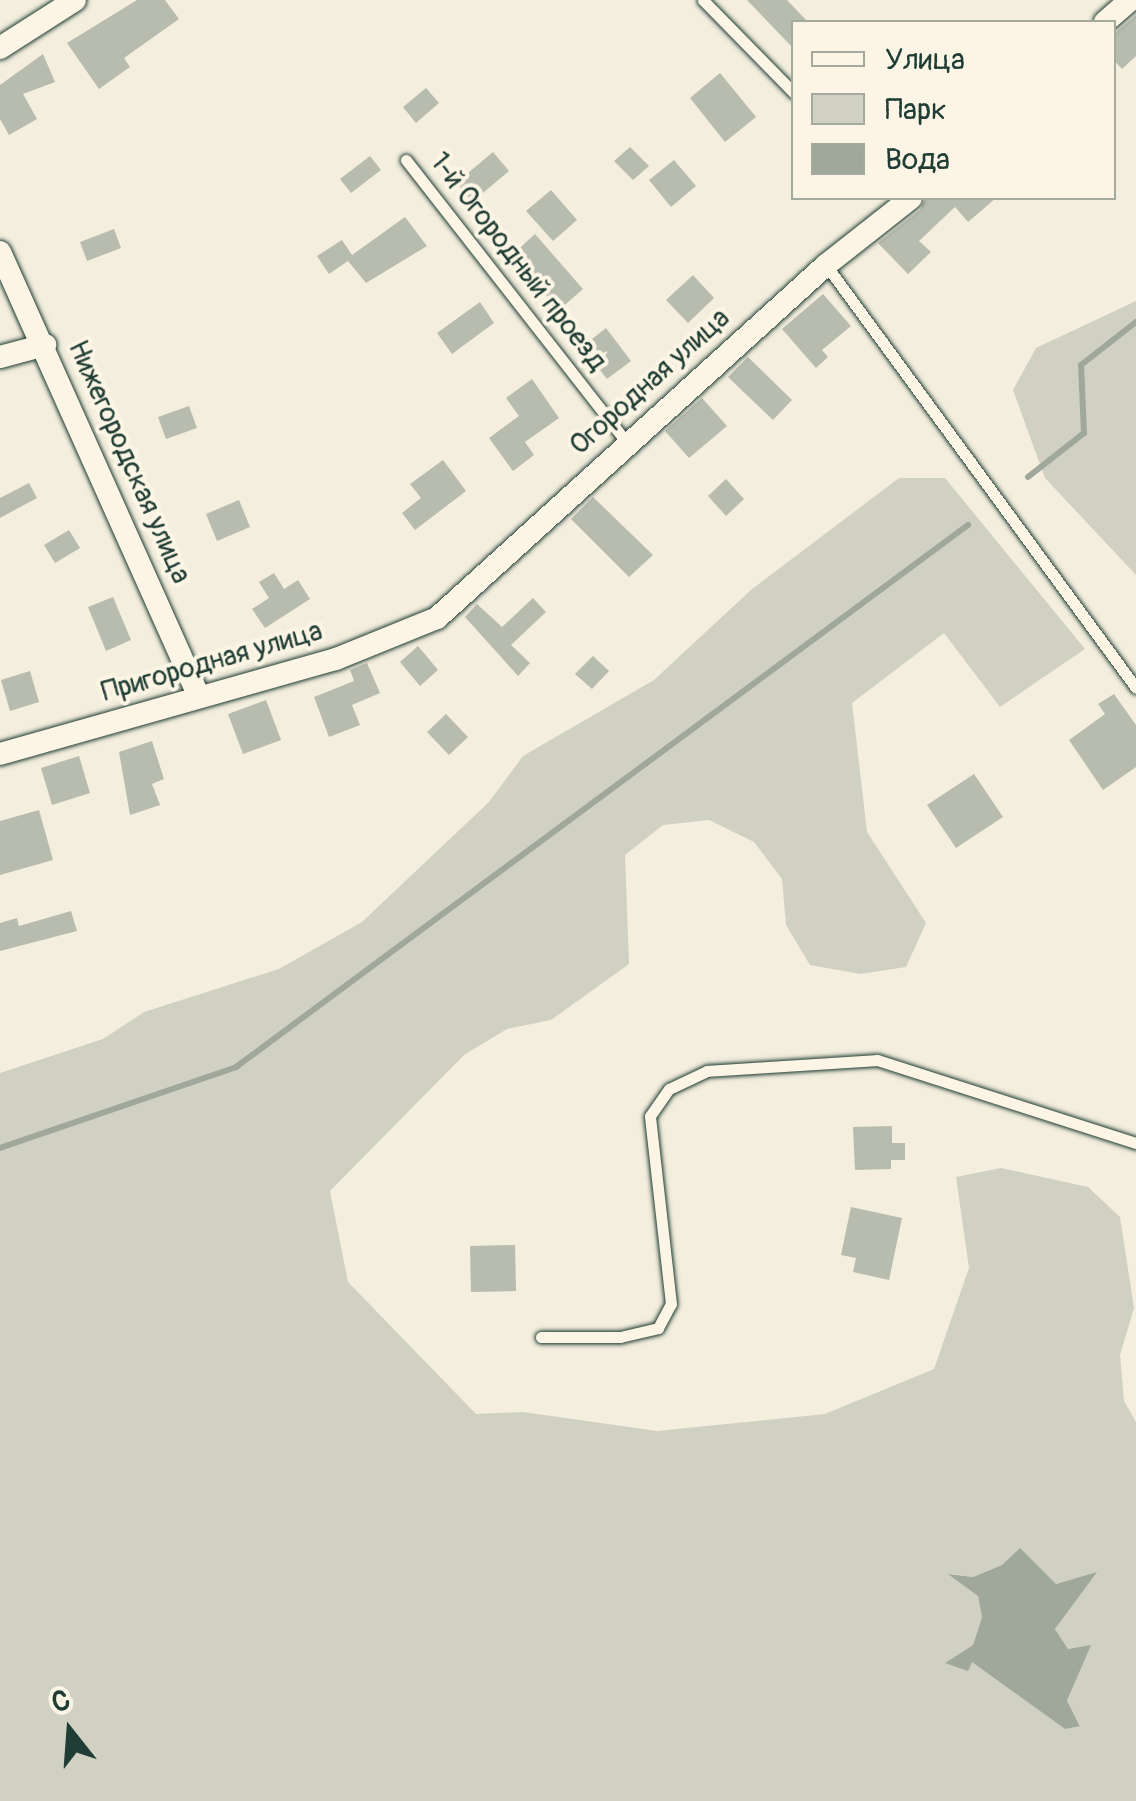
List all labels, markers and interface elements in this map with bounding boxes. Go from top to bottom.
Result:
legend [791,20,1116,200]
text: Улица [885,41,965,78]
text: Парк [885,91,947,128]
text: Вода [885,141,950,178]
street label: 1-й Огородный проезд [422,146,614,378]
street label: Огородная улица [563,301,737,463]
street label: Нижегородская улица [60,335,198,589]
street label: Пригородная улица [98,614,326,710]
north arrow [20,1681,120,1781]
text: С [48,1683,74,1721]

